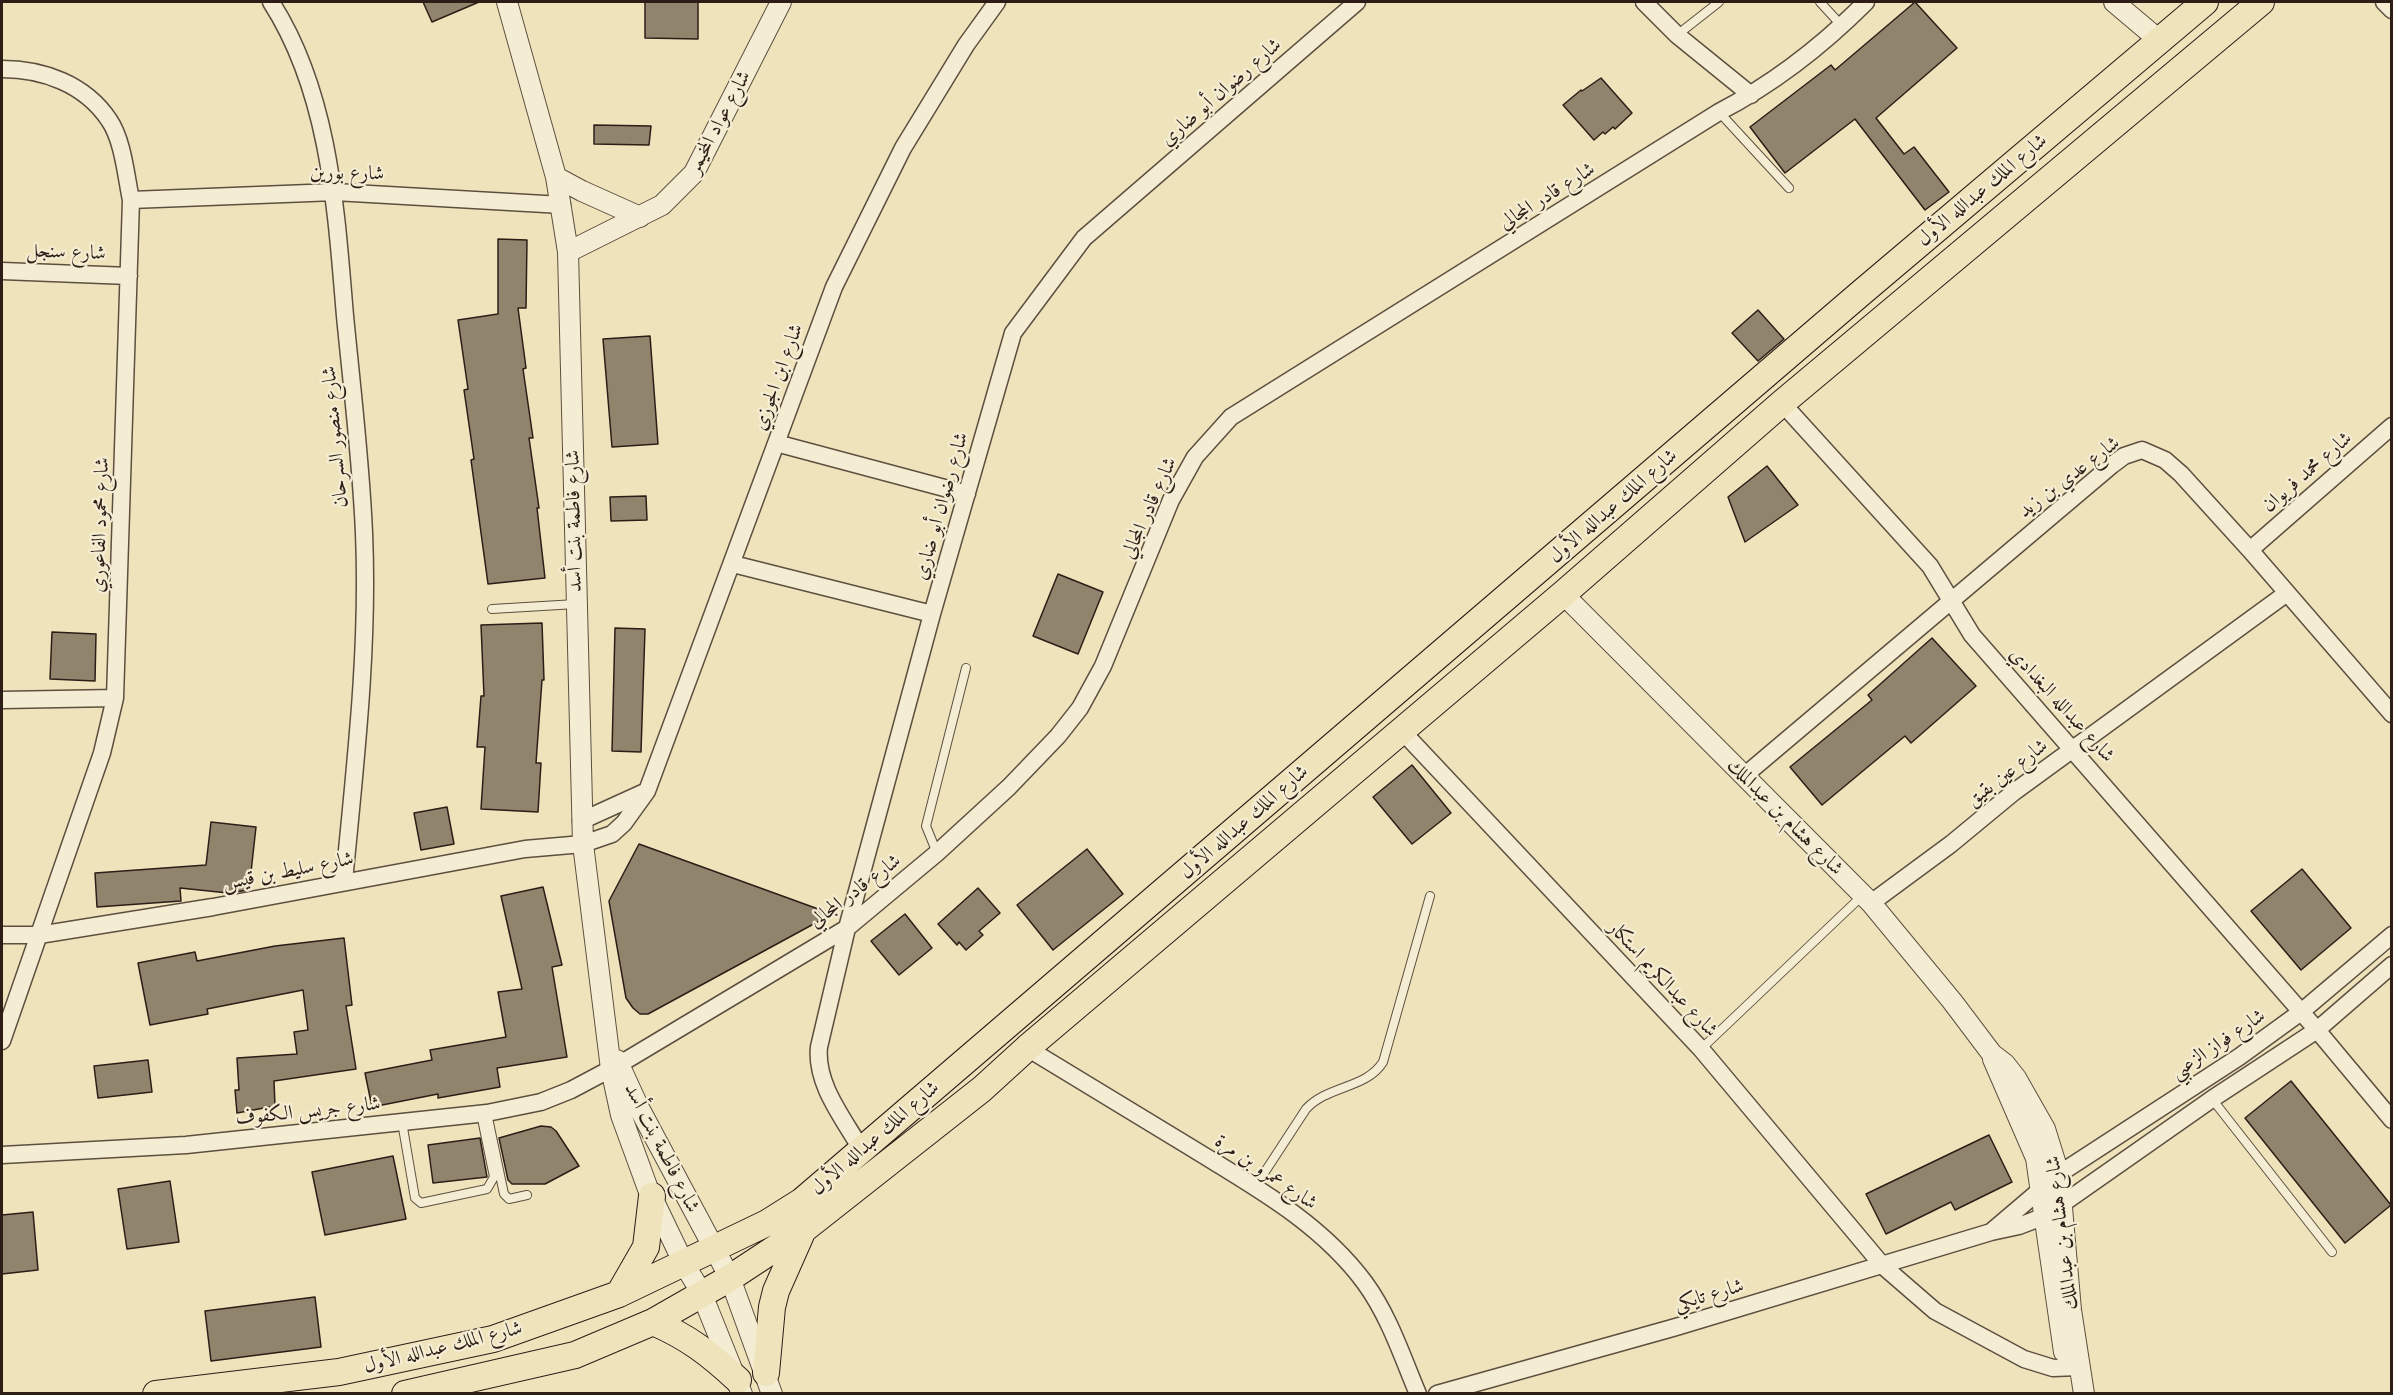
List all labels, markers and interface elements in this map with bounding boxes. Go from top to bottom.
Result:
street label: شارع رضوان أبو ضاري [1156,33,1286,151]
street label: شارع عواد المخيمر [682,66,756,178]
street label: شارع الملك عبدالله الأول [1912,129,2052,251]
street label: شارع قادر المجالي [1495,157,1599,235]
street label: شارع بورين [310,160,384,186]
street label: شارع سنجل [26,239,106,265]
street label: شارع ابن الجوزي [748,320,808,434]
street label: شارع منصور السرحان [317,365,353,509]
street label: شارع محمد فريوان [2257,427,2357,517]
street label: شارع رضوان أبو ضاري [908,429,974,583]
street label: شارع عدي بن زيد [2014,431,2124,523]
street label: شارع الملك عبدالله الأول [1544,444,1682,568]
street label: شارع فاطمة بنت أسد [561,450,587,592]
street label: شارع قادر المجالي [1116,453,1182,563]
street label: شارع محمود الفاعوري [86,457,114,593]
street label: شارع عبدالله البغدادي [2004,643,2120,767]
street label: شارع عين بقيق [1961,734,2053,812]
street label: شارع هشام بن عبدالملك [1722,754,1848,880]
street label: شارع الملك عبدالله الأول [1175,760,1313,884]
street label: شارع سليط بن قيس [220,847,356,895]
street label: شارع قادر المجالي [804,849,906,933]
street label: شارع عبدالكريم استكار [1603,916,1723,1042]
street label: شارع فواز الزعبي [2166,1004,2270,1084]
street label: شارع الملك عبدالله الأول [806,1076,944,1200]
street label: شارع فاطمة بنت أسد [619,1079,705,1217]
street label: شارع جريس الكفوف [234,1091,382,1131]
street label: شارع عمرو بن مرة [1210,1129,1322,1215]
street label: شارع هشام بن عبدالملك [2041,1155,2083,1311]
street label: شارع تايكي [1671,1274,1747,1316]
street label: شارع الملك عبدالله الأول [361,1316,525,1378]

